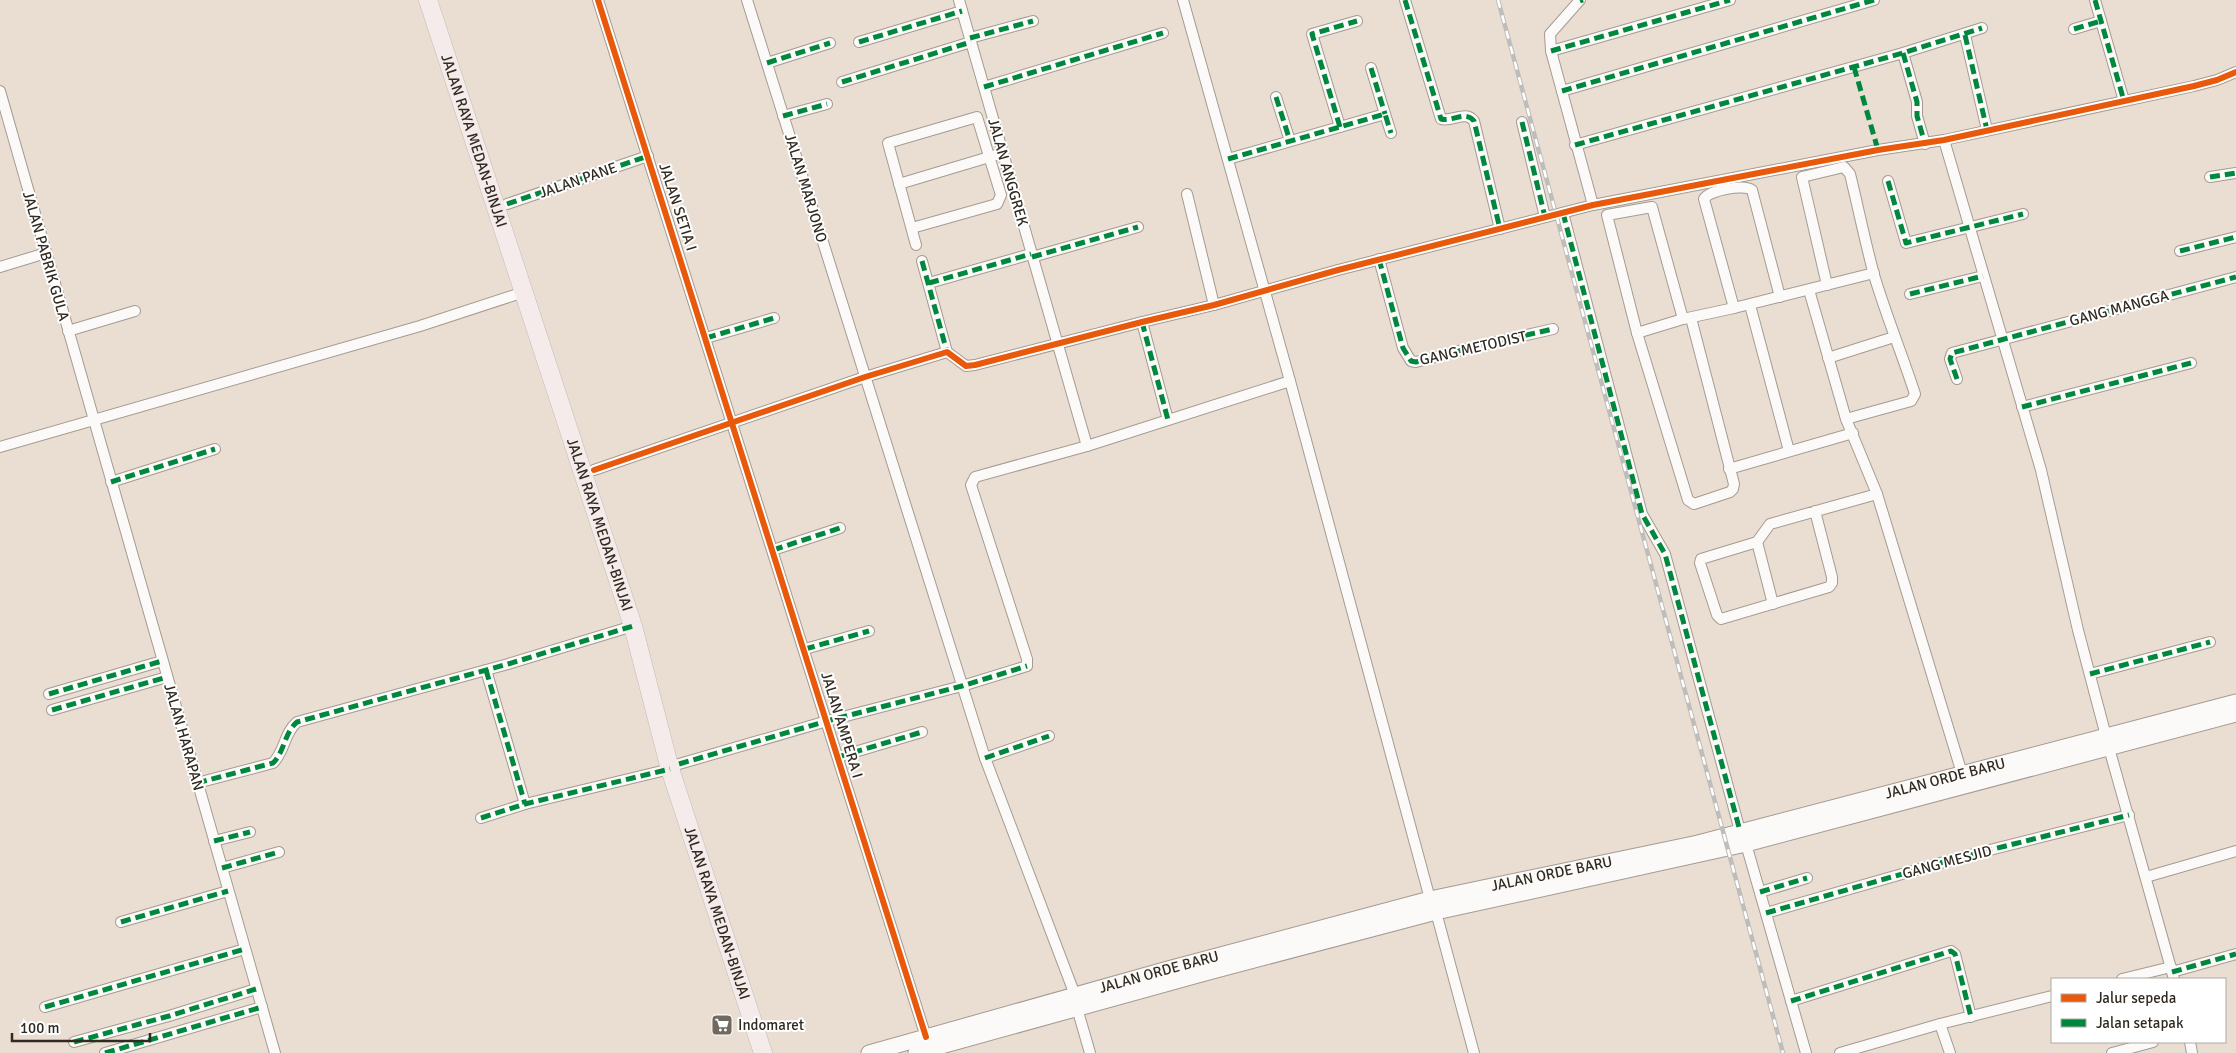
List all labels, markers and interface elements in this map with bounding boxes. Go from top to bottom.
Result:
street label: JALAN RAYA MEDAN-BINJAI [437,52,511,230]
street label: JALAN ANGGREK [984,116,1032,228]
street label: JALAN MARJONO [781,131,831,245]
street label: JALAN PANE [537,158,619,202]
street label: JALAN SETIA I [655,161,701,253]
street label: JALAN PABRIK GULA [19,189,73,323]
street label: GANG MANGGA [2067,286,2171,330]
street label: GANG METODIST [1418,327,1529,369]
street label: JALAN RAYA MEDAN-BINJAI [563,436,637,614]
street label: JALAN AMPERA I [817,670,867,780]
street label: JALAN HARAPAN [160,681,208,793]
street label: JALAN ORDE BARU [1883,754,2007,803]
street label: JALAN RAYA MEDAN-BINJAI [680,824,754,1002]
street label: GANG MESJID [1900,841,1994,883]
street label: JALAN ORDE BARU [1489,852,1614,895]
street label: JALAN ORDE BARU [1097,947,1221,997]
legend [2051,978,2226,1043]
text: Jalur sepeda [2096,989,2176,1007]
scale bar [12,1010,150,1042]
supermarket icon: Indomaret [710,1013,734,1037]
text: Jalan setapak [2096,1014,2184,1032]
place label: Indomaret [738,1016,804,1034]
text: 100 m [20,1019,60,1037]

